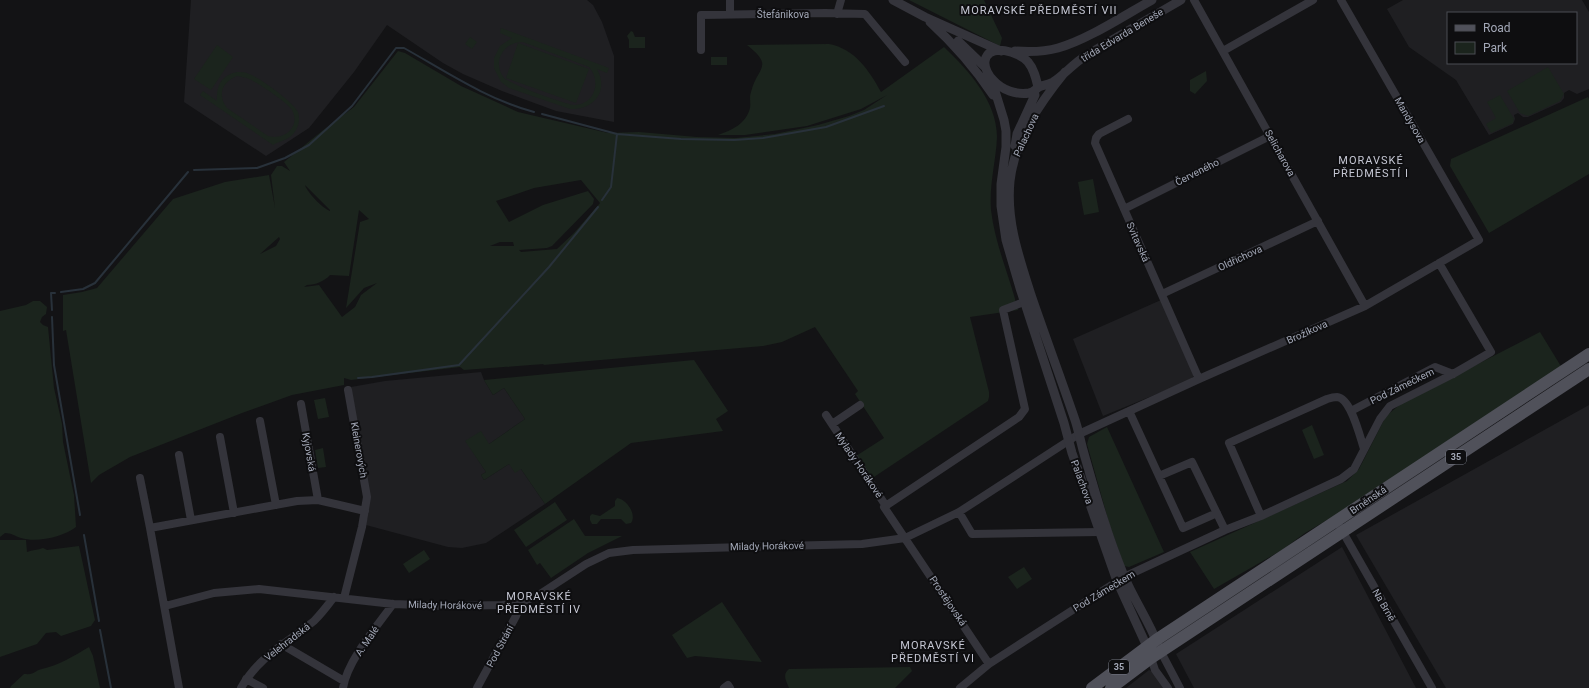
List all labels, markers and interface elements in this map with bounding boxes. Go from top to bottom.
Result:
district label: MORAVSKÉ PŘEDMĚSTÍ VII [961,4,1117,17]
street label: třída Edvarda Beneše [1079,6,1165,64]
street label: Štefánikova [757,8,809,20]
legend [1447,12,1577,64]
text: Road [1483,21,1511,35]
text: Park [1483,41,1508,55]
street label: Mandysova [1392,95,1428,145]
street label: Palachova [1011,112,1041,158]
street label: Selicharova [1263,128,1297,178]
street label: Červeného [1172,154,1221,188]
district label: MORAVSKÉ PŘEDMĚSTÍ I [1333,154,1409,180]
street label: Svitavská [1124,220,1152,264]
street label: Oldřichova [1216,243,1264,273]
street label: Brožíkova [1285,318,1329,346]
street label: Pod Zámečkem [1368,366,1436,406]
street label: Kleinerových [349,421,369,479]
street label: Mylady Horákové [833,430,885,500]
street label: Kyjovská [300,432,318,472]
road number: 35 [1446,450,1466,464]
street label: Palachova [1069,458,1095,506]
street label: Brněnská [1348,484,1388,516]
street label: Milady Horákové [730,540,804,552]
street label: Pod Zámečkem [1071,568,1137,614]
street label: Prostějovská [927,574,969,628]
street label: Na Brně [1370,587,1398,623]
district label: MORAVSKÉ PŘEDMĚSTÍ IV [497,590,581,616]
street label: Milady Horákové [408,599,482,611]
street label: Velehradská [262,621,312,663]
street label: Pod Strání [484,623,516,669]
street label: A. Malé [353,624,381,658]
district label: MORAVSKÉ PŘEDMĚSTÍ VI [891,639,975,665]
road number: 35 [1109,660,1129,674]

